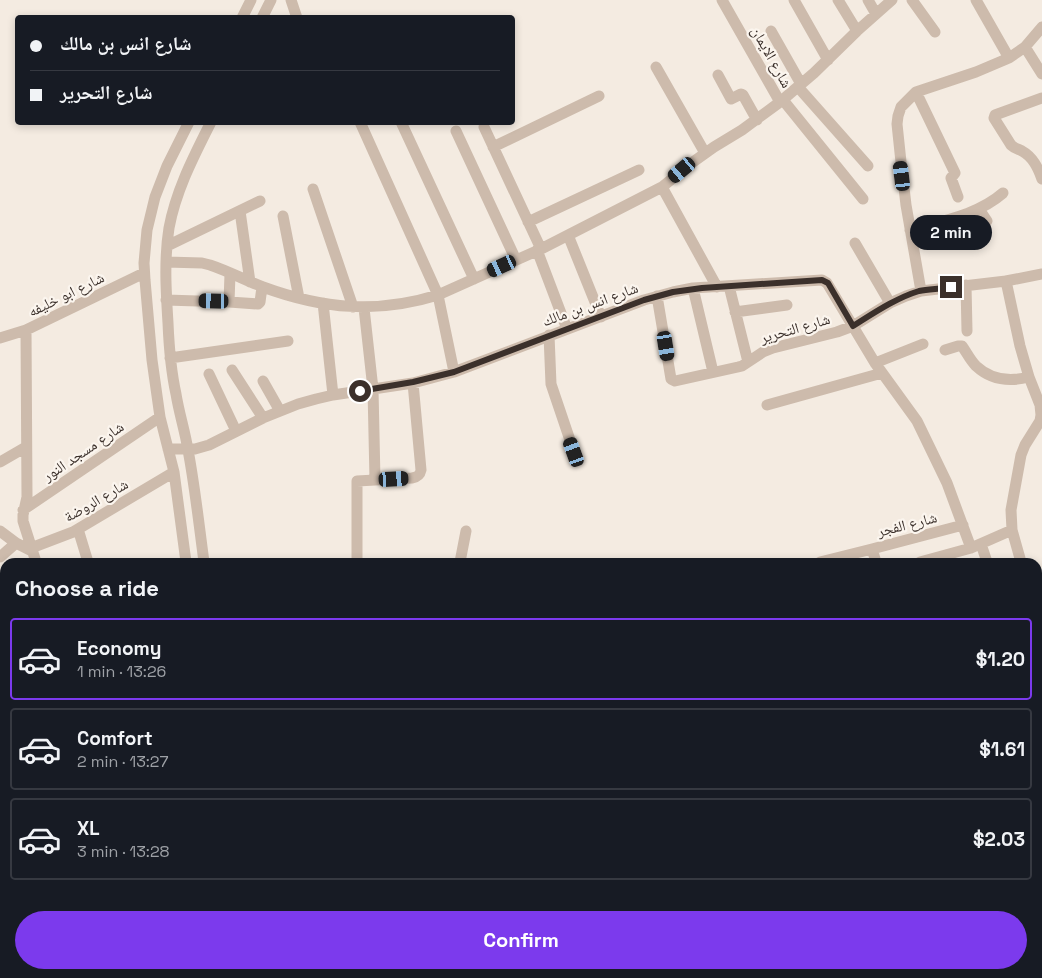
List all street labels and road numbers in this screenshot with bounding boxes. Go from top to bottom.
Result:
street label: شارع الايمان [746,23,797,92]
street label: شارع ابو خليفه [25,267,108,321]
street label: شارع انس بن مالك [539,278,641,331]
street label: شارع التحرير [757,309,833,348]
street label: شارع مسجد النور [38,417,128,487]
street label: شارع الروضة [61,474,132,527]
street label: شارع الفجر [874,507,939,542]

